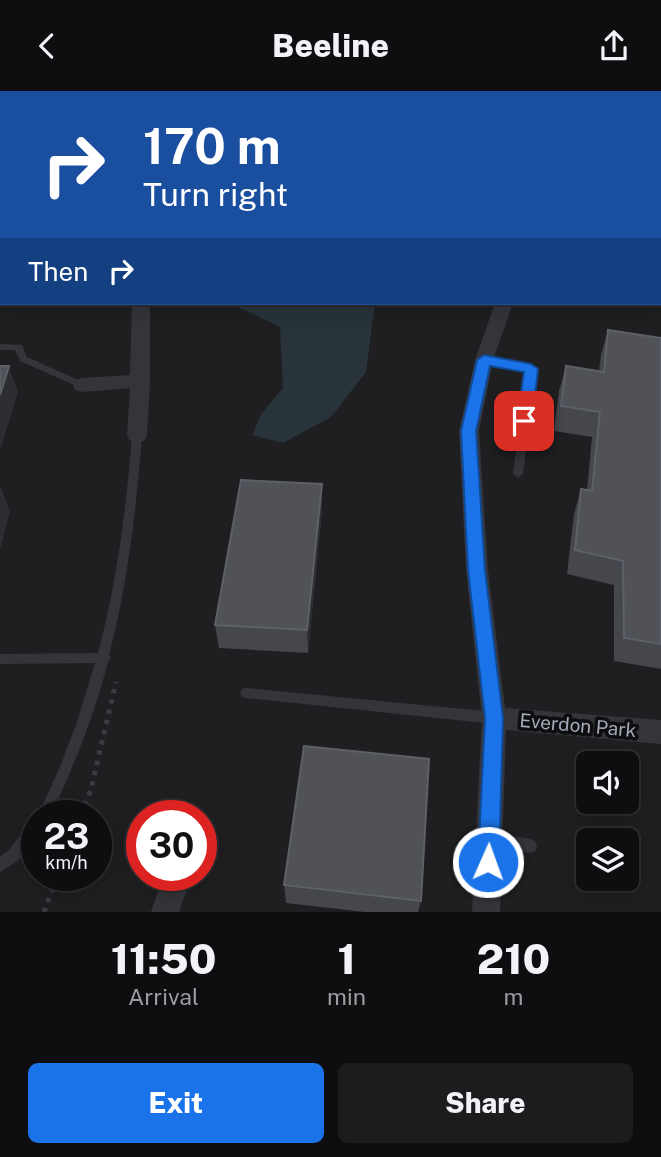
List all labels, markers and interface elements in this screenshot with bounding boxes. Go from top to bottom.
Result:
icon: back [28,27,66,65]
text: Beeline [272,27,389,64]
icon: share [595,27,633,65]
text: 170 m [143,117,281,175]
icon: right [28,119,119,210]
text: Turn right [143,176,288,213]
icon: right [102,252,140,290]
text: Then [28,256,88,287]
pin [494,391,554,451]
icon: arrive [505,402,543,440]
street label: Everdon Park [519,709,638,741]
map controls [576,751,639,891]
button: sound [576,751,639,814]
speed limit sign: 30 [126,800,217,891]
text: 23 [44,816,89,857]
position arrow [451,825,525,899]
button: layers [576,828,639,891]
text: km/h [45,852,88,873]
text: 11:50 [111,934,216,983]
text: 1 [337,934,356,983]
text: 210 [477,934,550,983]
text: Arrival [128,983,199,1010]
text: min [327,983,366,1010]
text: m [504,983,524,1010]
button: Exit [28,1063,324,1143]
button: Share [338,1063,633,1143]

